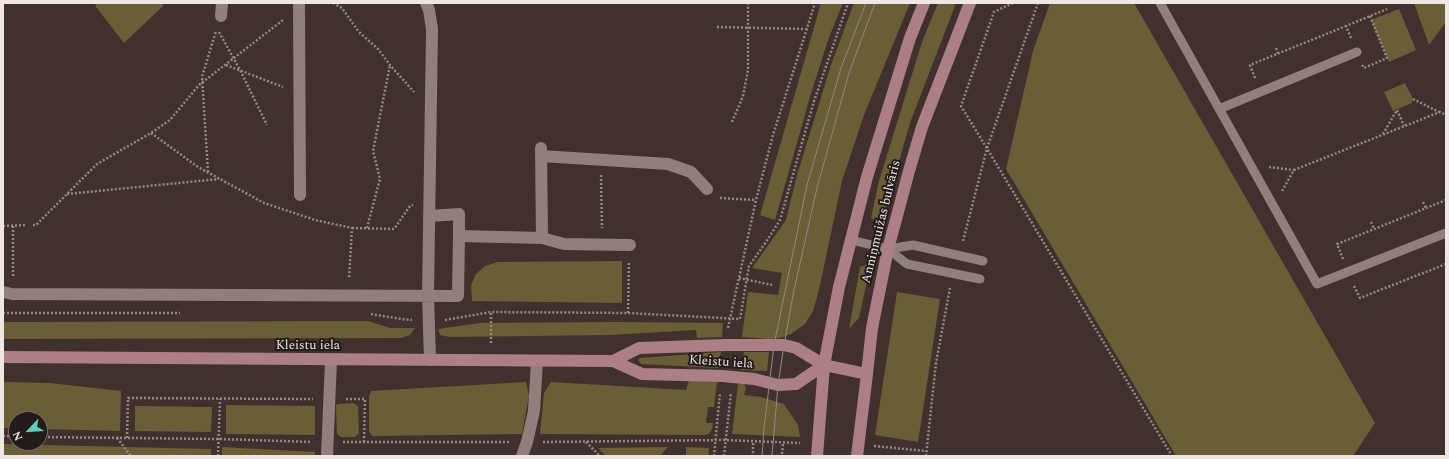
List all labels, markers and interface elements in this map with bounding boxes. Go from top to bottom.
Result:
street label: Anniņmuižas bulvāris [859,159,905,285]
street label: Kleistu iela [276,338,340,354]
street label: Kleistu iela [688,353,754,373]
north arrow [8,411,48,451]
text: N [8,428,27,444]

